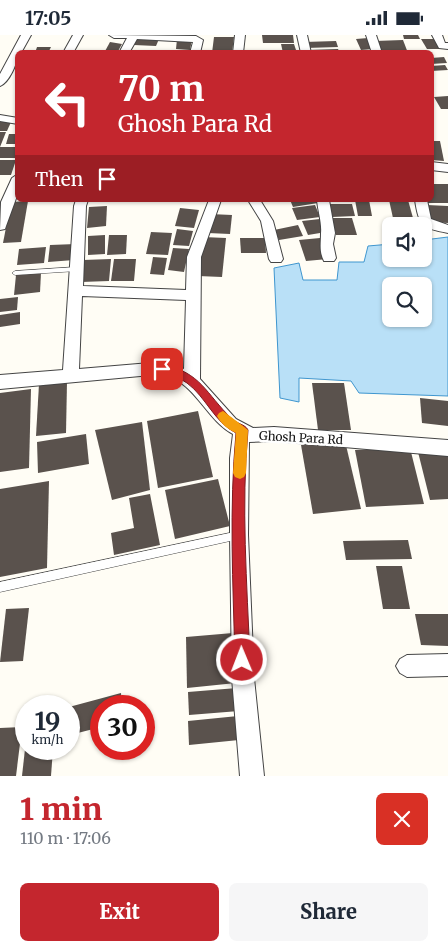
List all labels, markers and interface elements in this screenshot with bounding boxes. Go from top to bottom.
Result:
text: 17:05 [25,6,71,30]
text: 70 m [118,67,205,111]
icon: left [35,70,100,135]
text: Ghosh Para Rd [118,110,272,138]
icon: arrive [93,165,121,193]
text: Then [35,167,83,191]
map controls [382,217,432,327]
button: sound [382,217,432,267]
button: search [382,277,432,327]
pin [141,348,183,390]
icon: arrive [148,355,176,383]
street label: Ghosh Para Rd [259,428,343,447]
position arrow [215,633,267,685]
speed limit sign: 30 [90,695,155,760]
text: 19 [35,705,60,737]
text: km/h [32,732,63,747]
text: 1 min [20,790,102,828]
button: close [376,793,428,845]
text: 110 m · 17:06 [20,828,111,848]
button: Exit [20,883,219,941]
button: Share [229,883,428,941]

